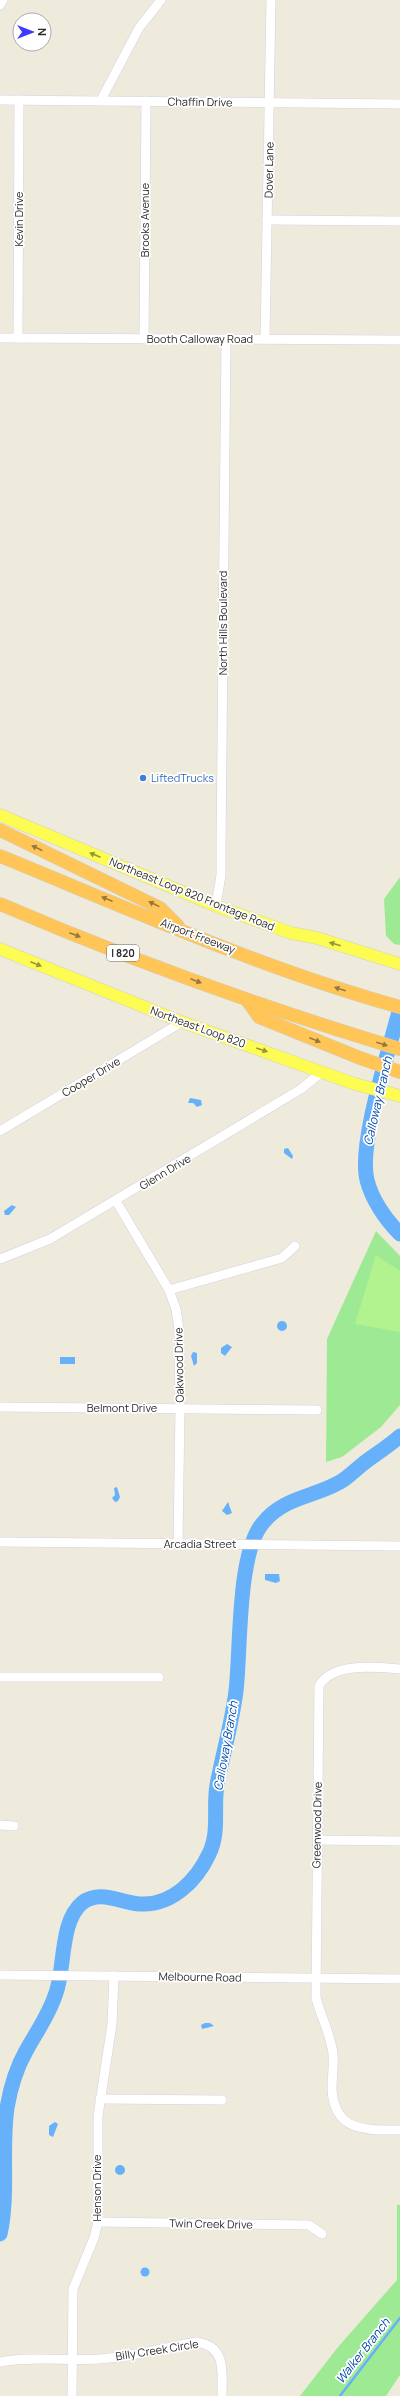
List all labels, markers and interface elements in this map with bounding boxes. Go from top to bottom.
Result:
north arrow [12,12,52,52]
text: N [35,28,50,36]
street label: Chaffin Drive [167,93,233,110]
street label: Dover Lane [261,141,277,198]
street label: Brooks Avenue [137,182,152,257]
street label: Kevin Drive [11,191,26,246]
street label: Booth Calloway Road [147,331,253,346]
street label: North Hills Boulevard [215,571,230,675]
place label: LiftedTrucks [151,770,214,785]
marker: LiftedTrucks [138,773,148,783]
one-way arrow [31,845,42,851]
one-way arrow [90,852,101,858]
street label: Northeast Loop 820 Frontage Road [107,853,277,934]
one-way arrow [101,896,113,902]
one-way arrow [148,901,159,907]
street label: Airport Freeway [159,914,238,957]
one-way arrow [69,933,81,939]
one-way arrow [329,941,341,947]
road number: I 820 [107,945,139,961]
one-way arrow [31,961,43,967]
one-way arrow [191,979,203,985]
one-way arrow [333,986,345,992]
street label: Northeast Loop 820 [148,1002,248,1051]
one-way arrow [309,1037,320,1043]
one-way arrow [377,1041,389,1047]
one-way arrow [257,1048,269,1054]
street label: Cooper Drive [59,1053,123,1100]
water label: Calloway Branch [359,1054,396,1147]
street label: Glenn Drive [136,1150,194,1193]
street label: Oakwood Drive [170,1327,187,1403]
street label: Belmont Drive [87,1400,158,1415]
street label: Arcadia Street [164,1536,236,1551]
water label: Calloway Branch [209,1699,242,1792]
street label: Greenwood Drive [308,1781,325,1868]
street label: Melbourne Road [158,1968,242,1985]
street label: Henson Drive [89,2154,104,2222]
street label: Twin Creek Drive [169,2215,254,2232]
water label: Walker Branch [332,2314,394,2387]
street label: Billy Creek Circle [114,2335,200,2363]

